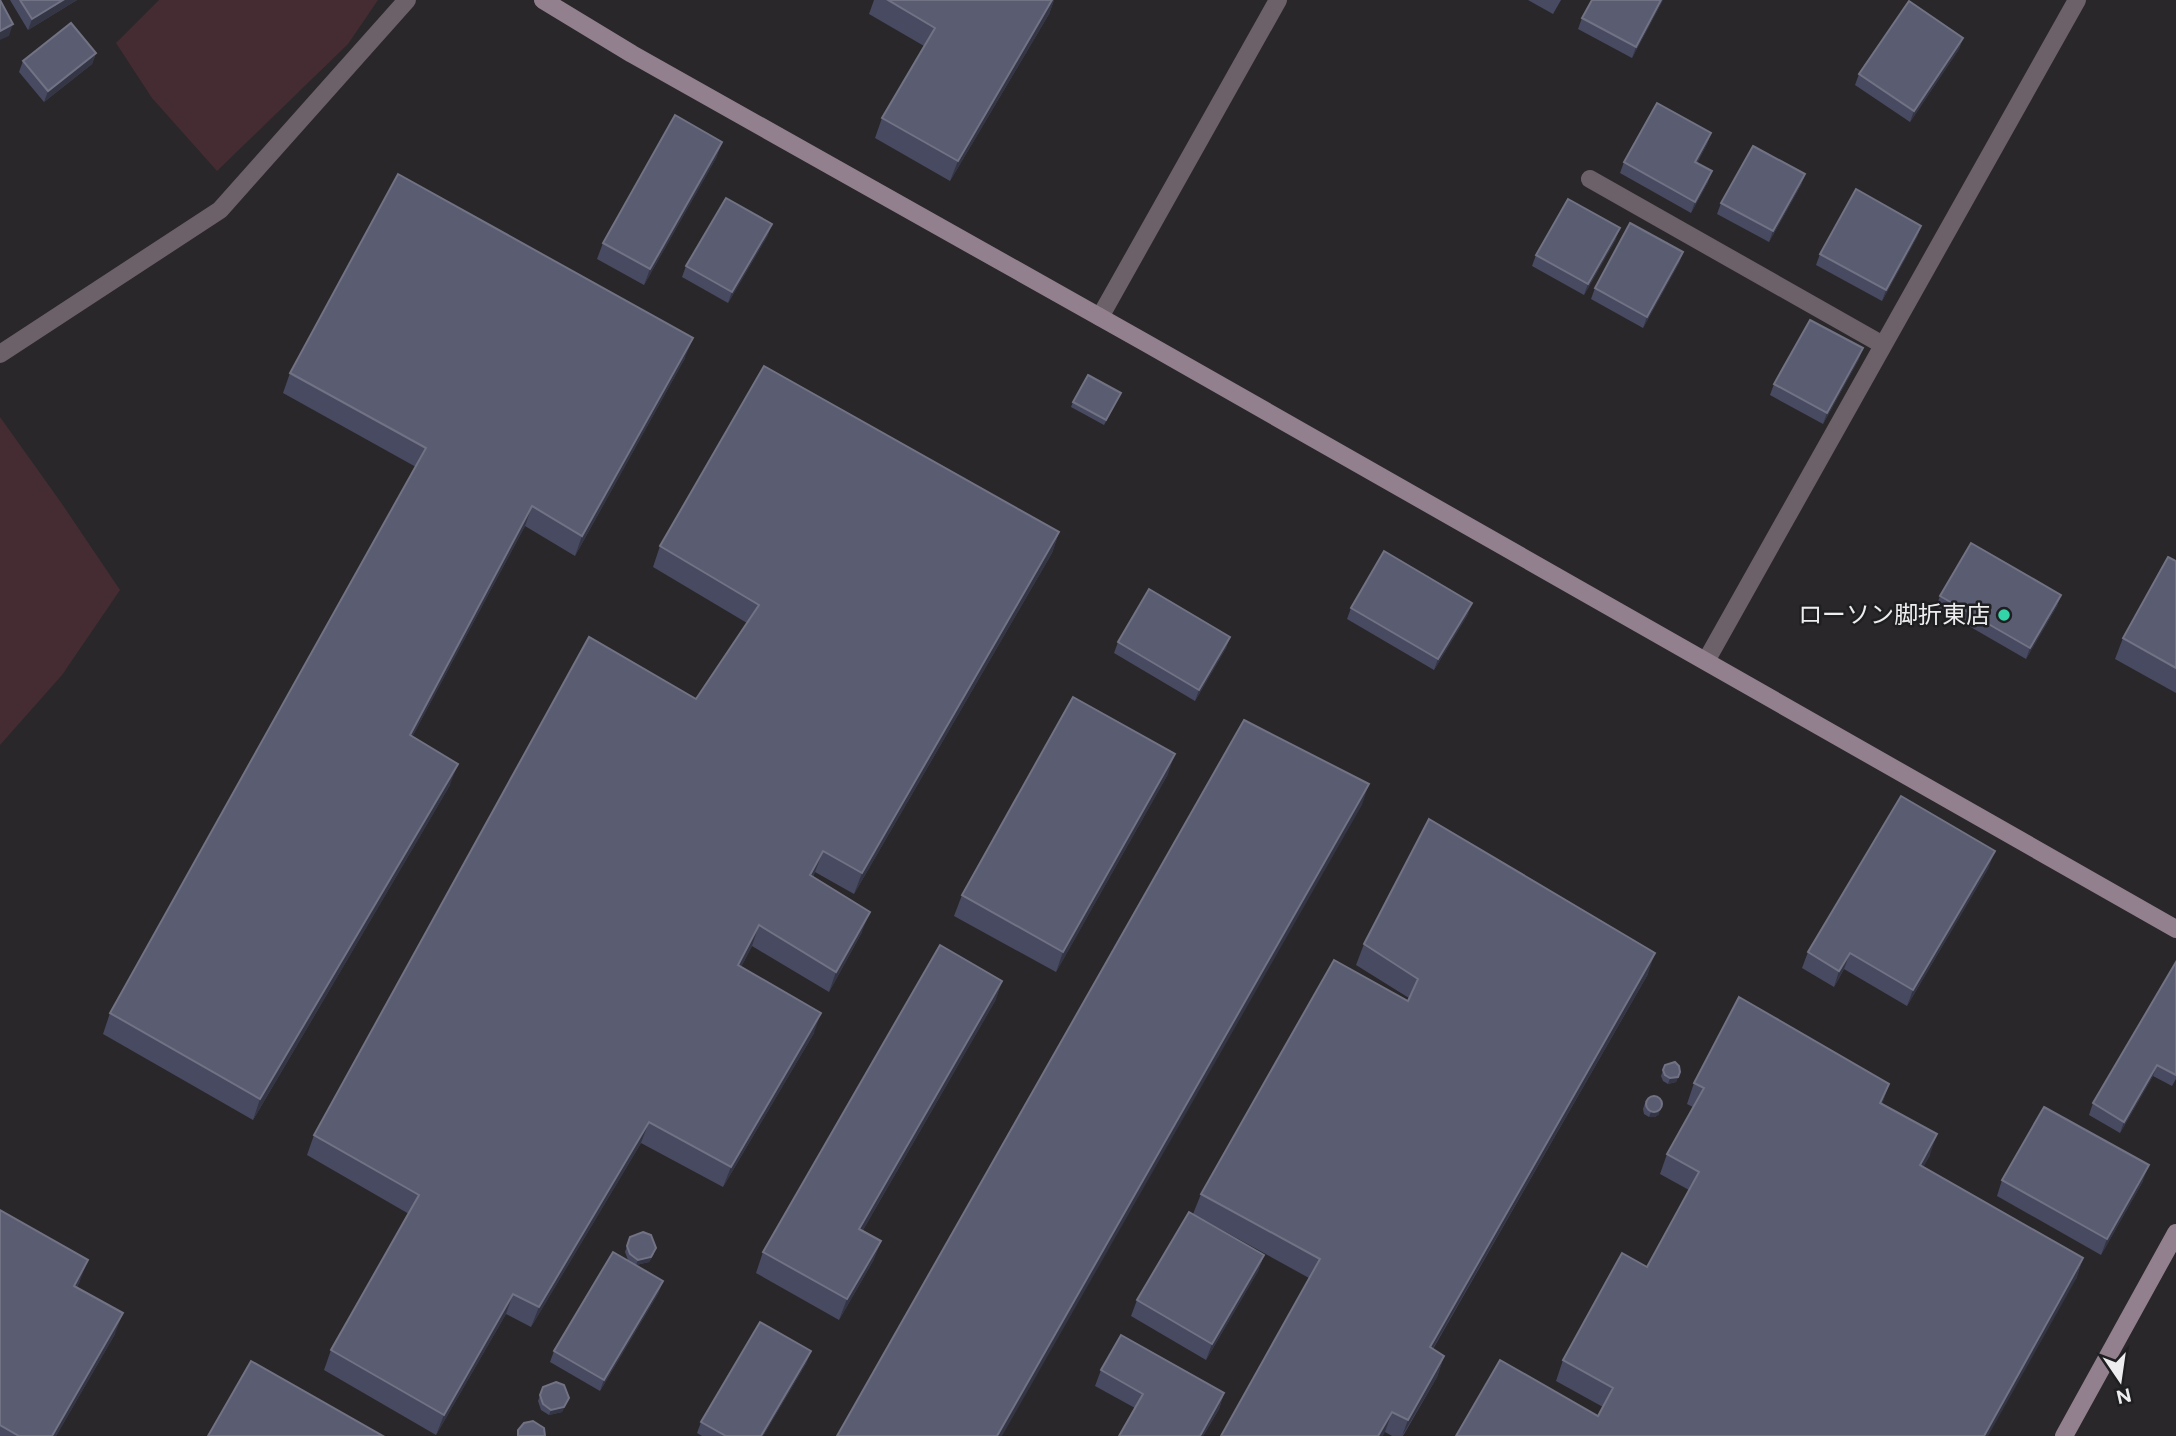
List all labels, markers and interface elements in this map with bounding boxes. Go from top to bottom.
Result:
place label: ローソン脚折東店 [1798,600,1990,629]
marker: ローソン脚折東店 [1996,607,2012,623]
north arrow [2085,1345,2155,1415]
text: N [2114,1383,2133,1409]

